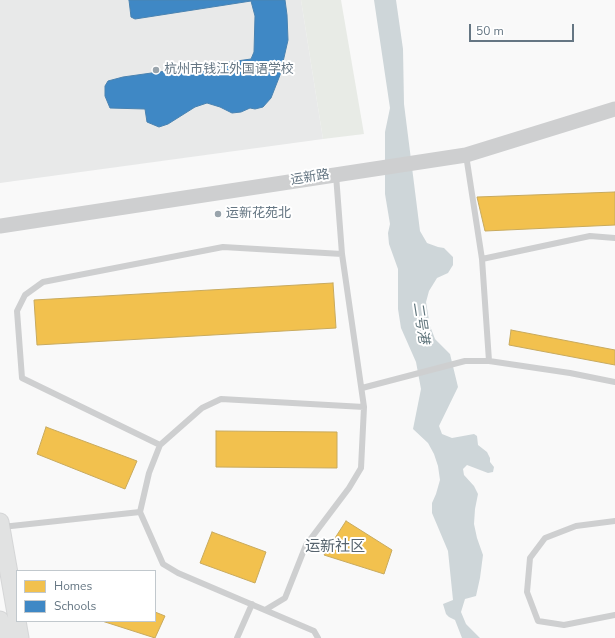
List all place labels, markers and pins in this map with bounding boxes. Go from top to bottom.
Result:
place label: 杭州市钱江外国语学校 [164,62,294,78]
marker: 杭州市钱江外国语学校 [151,65,161,75]
place label: 运新花苑北 [226,206,291,222]
marker: 运新花苑北 [213,209,223,219]

